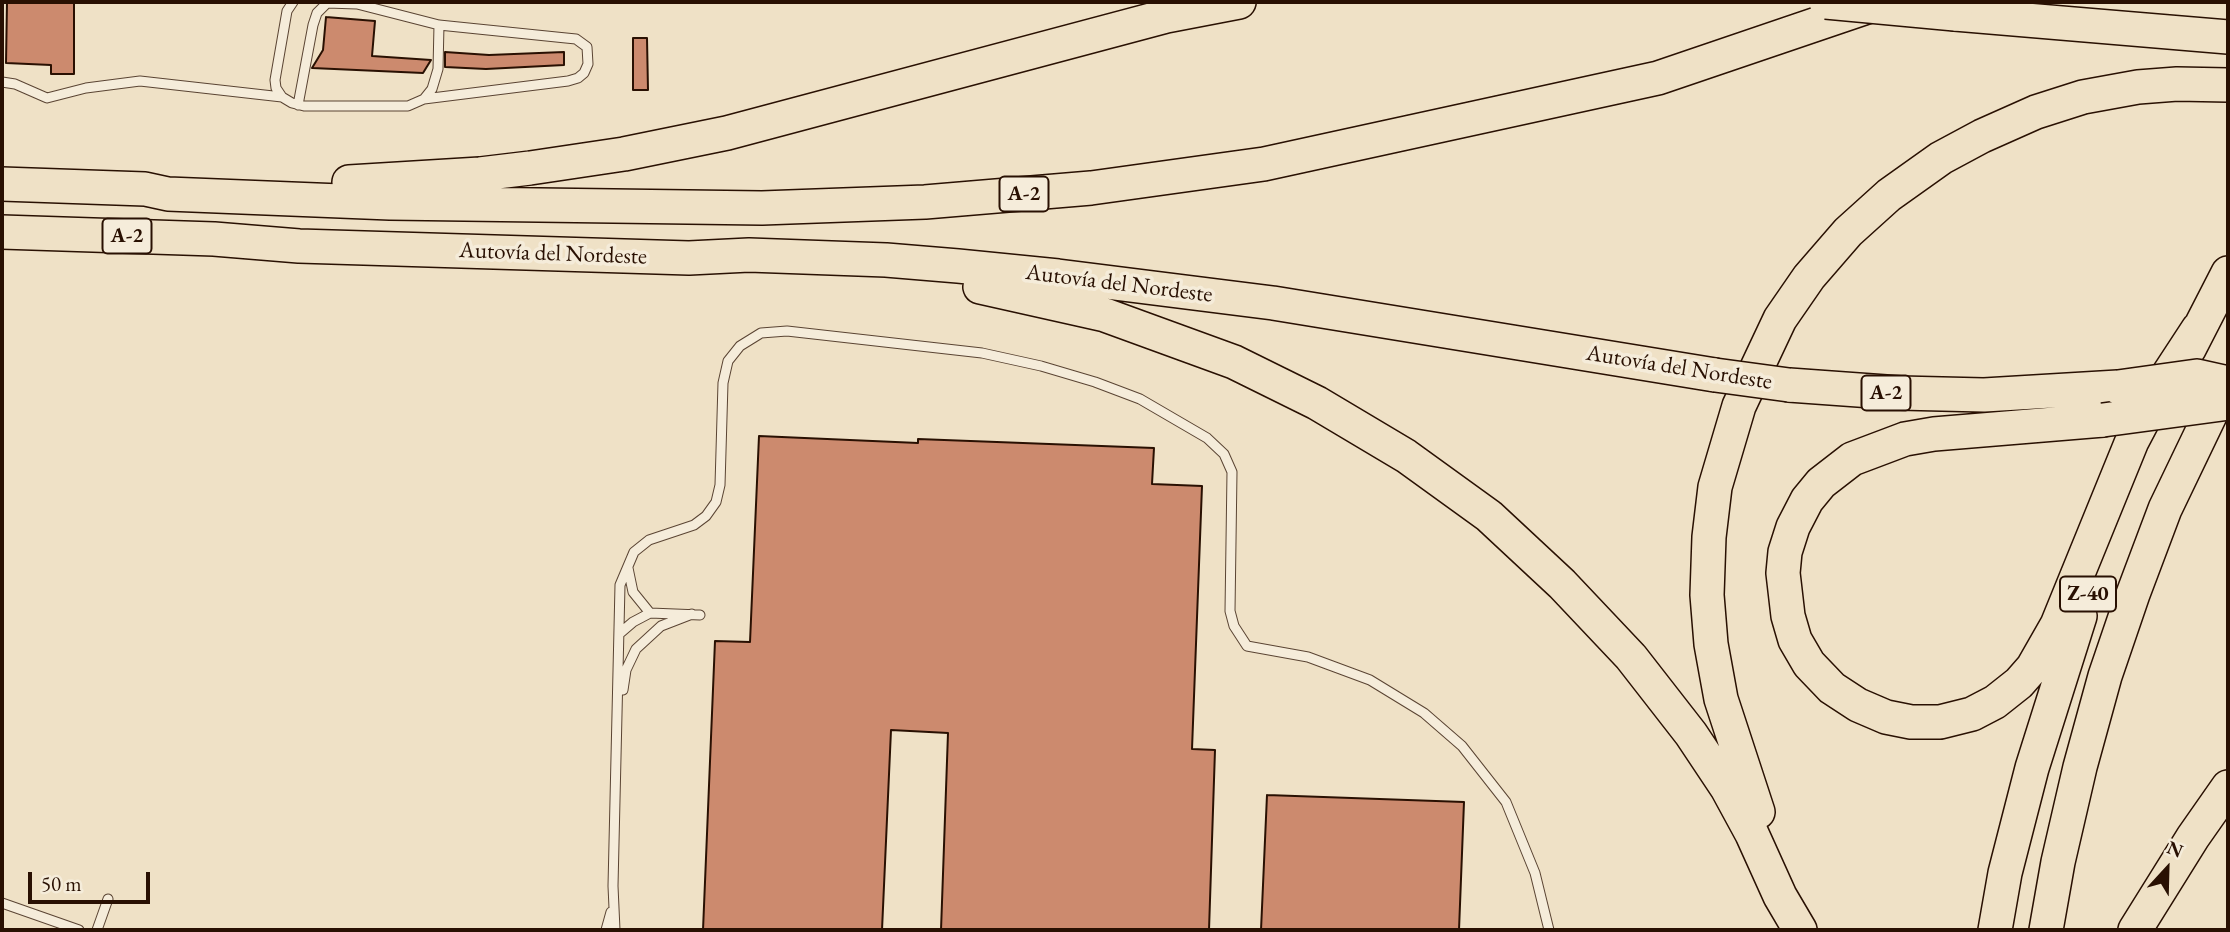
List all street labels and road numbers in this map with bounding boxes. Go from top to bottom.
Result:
road number: A-2 [1000,176,1048,212]
road number: A-2 [102,218,152,254]
street label: Autovía del Nordeste [459,237,647,271]
street label: Autovía del Nordeste [1024,259,1214,309]
street label: Autovía del Nordeste [1584,340,1774,396]
road number: A-2 [1862,376,1910,410]
road number: Z-40 [2060,576,2116,612]

